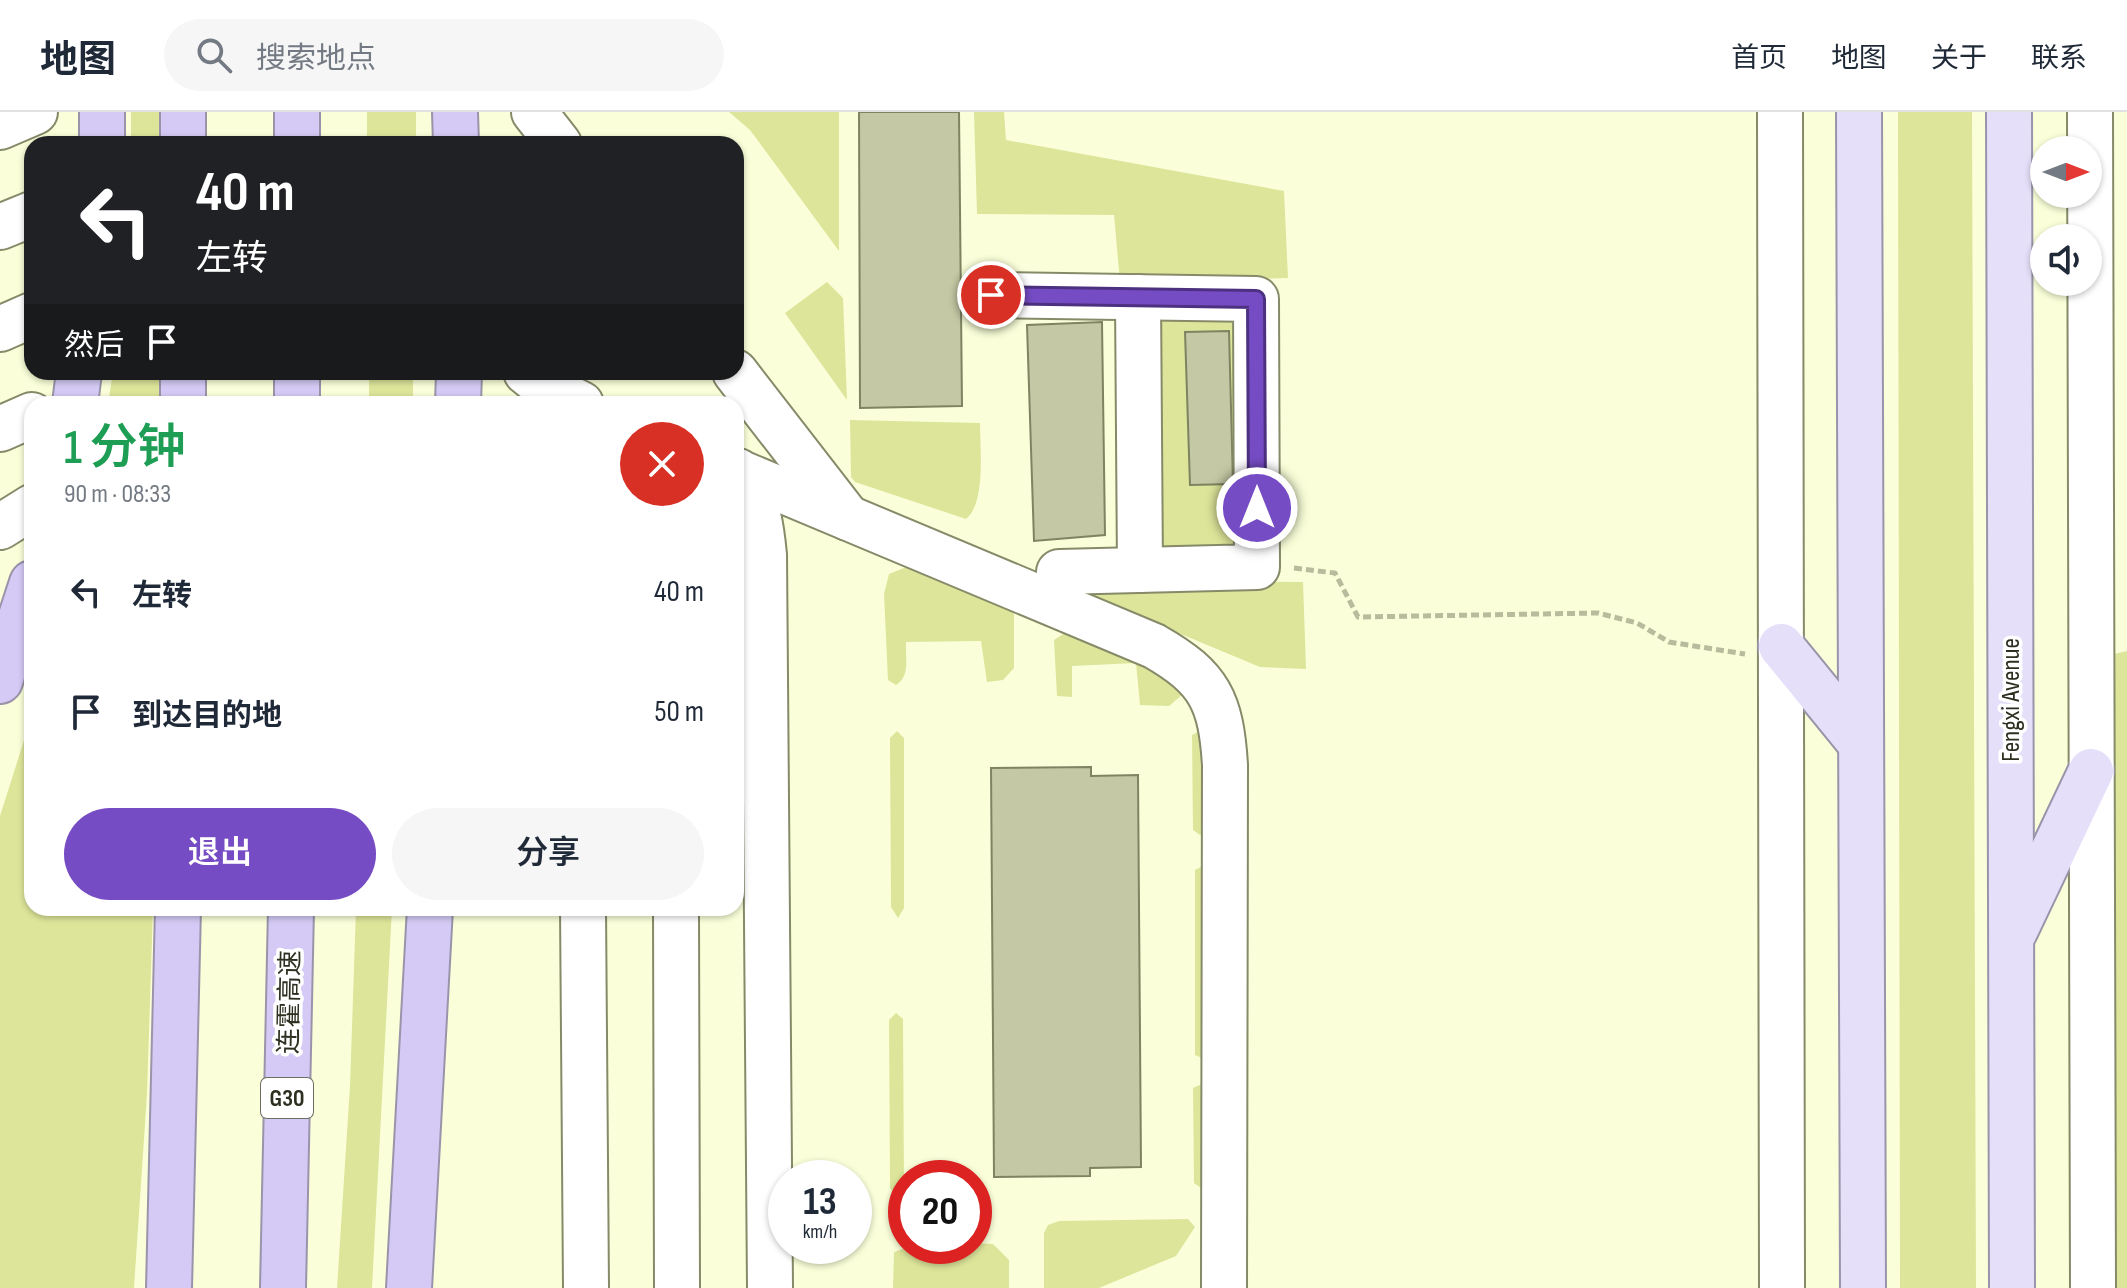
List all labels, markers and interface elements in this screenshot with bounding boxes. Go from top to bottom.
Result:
search box [164,19,724,91]
icon: search [192,33,236,77]
text: 地图 [40,38,116,83]
text: 搜索地点 [256,41,376,77]
text: 首页 [1731,42,1787,75]
text: 地图 [1831,42,1887,75]
text: 关于 [1931,42,1987,75]
text: 联系 [2031,42,2087,75]
north arrow [2030,136,2102,208]
map controls [2030,136,2102,296]
text: 40 m [196,160,295,227]
icon: left [64,168,168,272]
button: sound [2030,224,2102,296]
text: 左转 [196,238,268,281]
pin [957,261,1025,329]
icon: arrive [969,273,1013,317]
icon: arrive [140,320,184,364]
text: 然后 [64,328,124,364]
text: 1 分钟 [64,420,186,477]
button: close [620,422,704,506]
position arrow [1215,466,1299,550]
text: 90 m · 08:33 [64,479,171,510]
icon: left [64,570,108,614]
text: 40 m [654,574,704,610]
text: 左转 [132,578,192,614]
street label: Fengxi Avenue [1996,638,2027,762]
icon: arrive [64,690,108,734]
text: 50 m [655,694,704,730]
text: 到达目的地 [132,698,282,734]
button: 退出 [64,808,376,900]
button: 分享 [392,808,704,900]
street label: 连霍高速 [274,950,307,1054]
road number: G30 [261,1078,313,1118]
speed limit sign: 20 [888,1160,992,1264]
text: 13 [803,1178,837,1226]
text: km/h [803,1220,837,1244]

